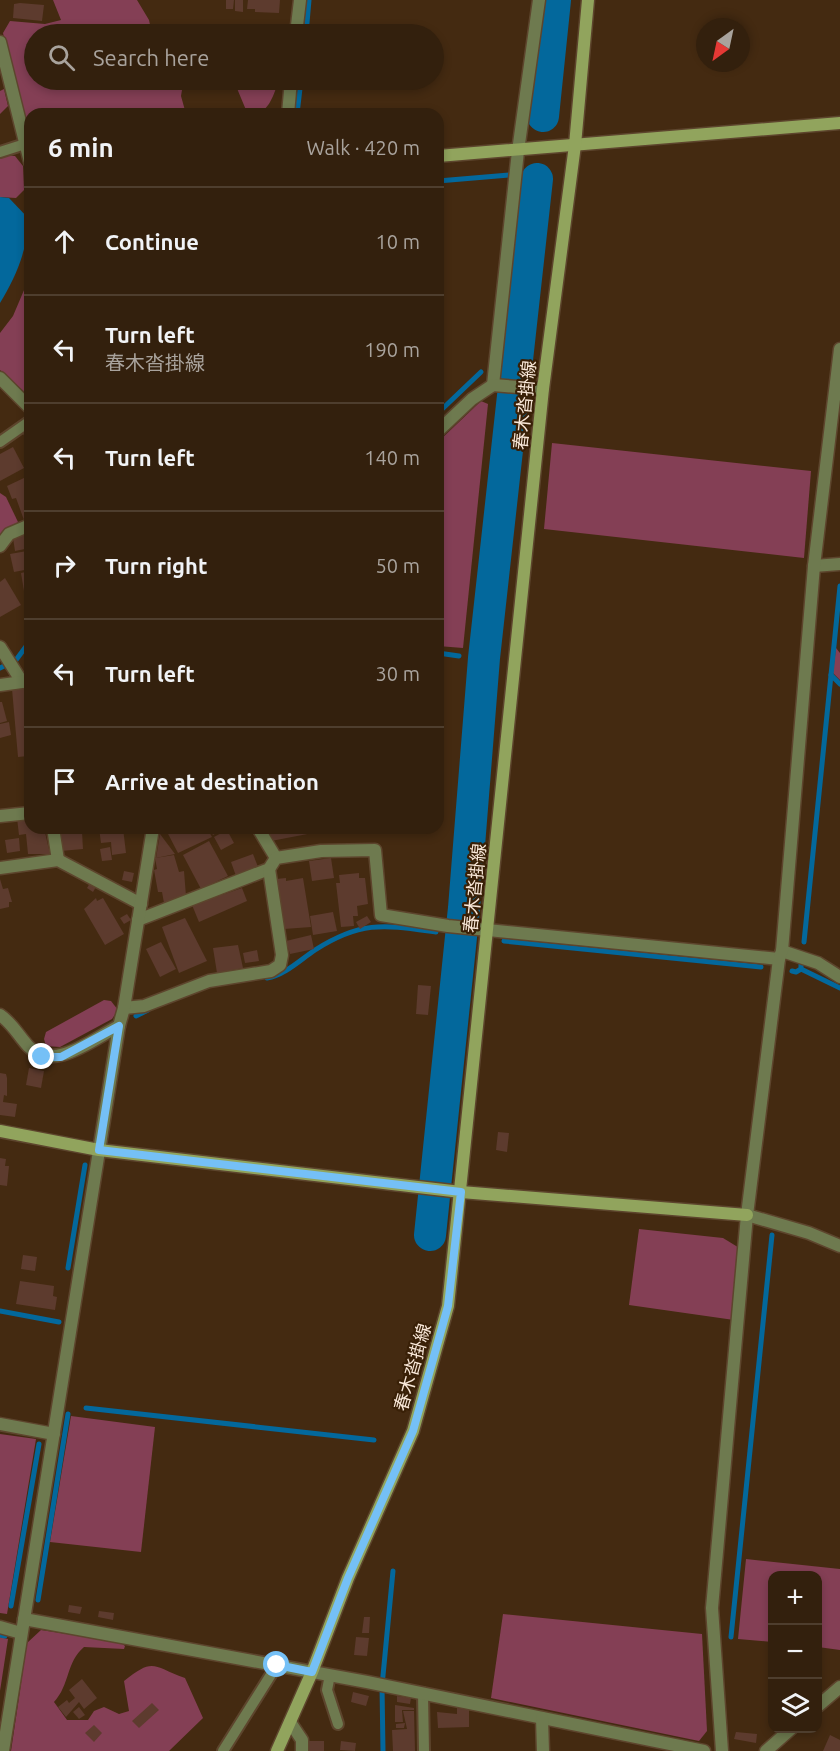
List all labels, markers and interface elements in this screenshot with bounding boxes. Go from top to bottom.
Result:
north arrow [696,18,750,72]
search box [24,24,444,90]
icon: search [45,41,78,74]
text: Search here [93,45,209,70]
text: 6 min [48,133,114,162]
text: Walk · 420 m [307,136,420,159]
icon: ahead [48,225,81,258]
text: Continue [105,229,199,254]
text: 10 m [376,230,420,253]
text: Turn left [105,322,195,347]
icon: left [48,333,81,366]
text: 190 m [364,338,420,361]
text: 春木沓掛線 [105,351,205,374]
street label: 春木沓掛線 [509,359,539,451]
icon: left [48,441,81,474]
text: Turn left [105,445,195,470]
text: 140 m [364,446,420,469]
icon: right [48,549,81,582]
text: Turn right [105,553,207,578]
text: 50 m [376,554,420,577]
icon: left [48,657,81,690]
text: Turn left [105,661,195,686]
text: 30 m [376,662,420,685]
icon: arrive [48,765,81,798]
text: Arrive at destination [105,769,319,794]
street label: 春木沓掛線 [459,842,489,934]
route end [28,1043,54,1069]
street label: 春木沓掛線 [390,1321,434,1413]
map controls [768,1571,822,1733]
button: + [768,1571,822,1625]
button: − [768,1625,822,1679]
route start [263,1651,289,1677]
button: layers [768,1679,822,1733]

